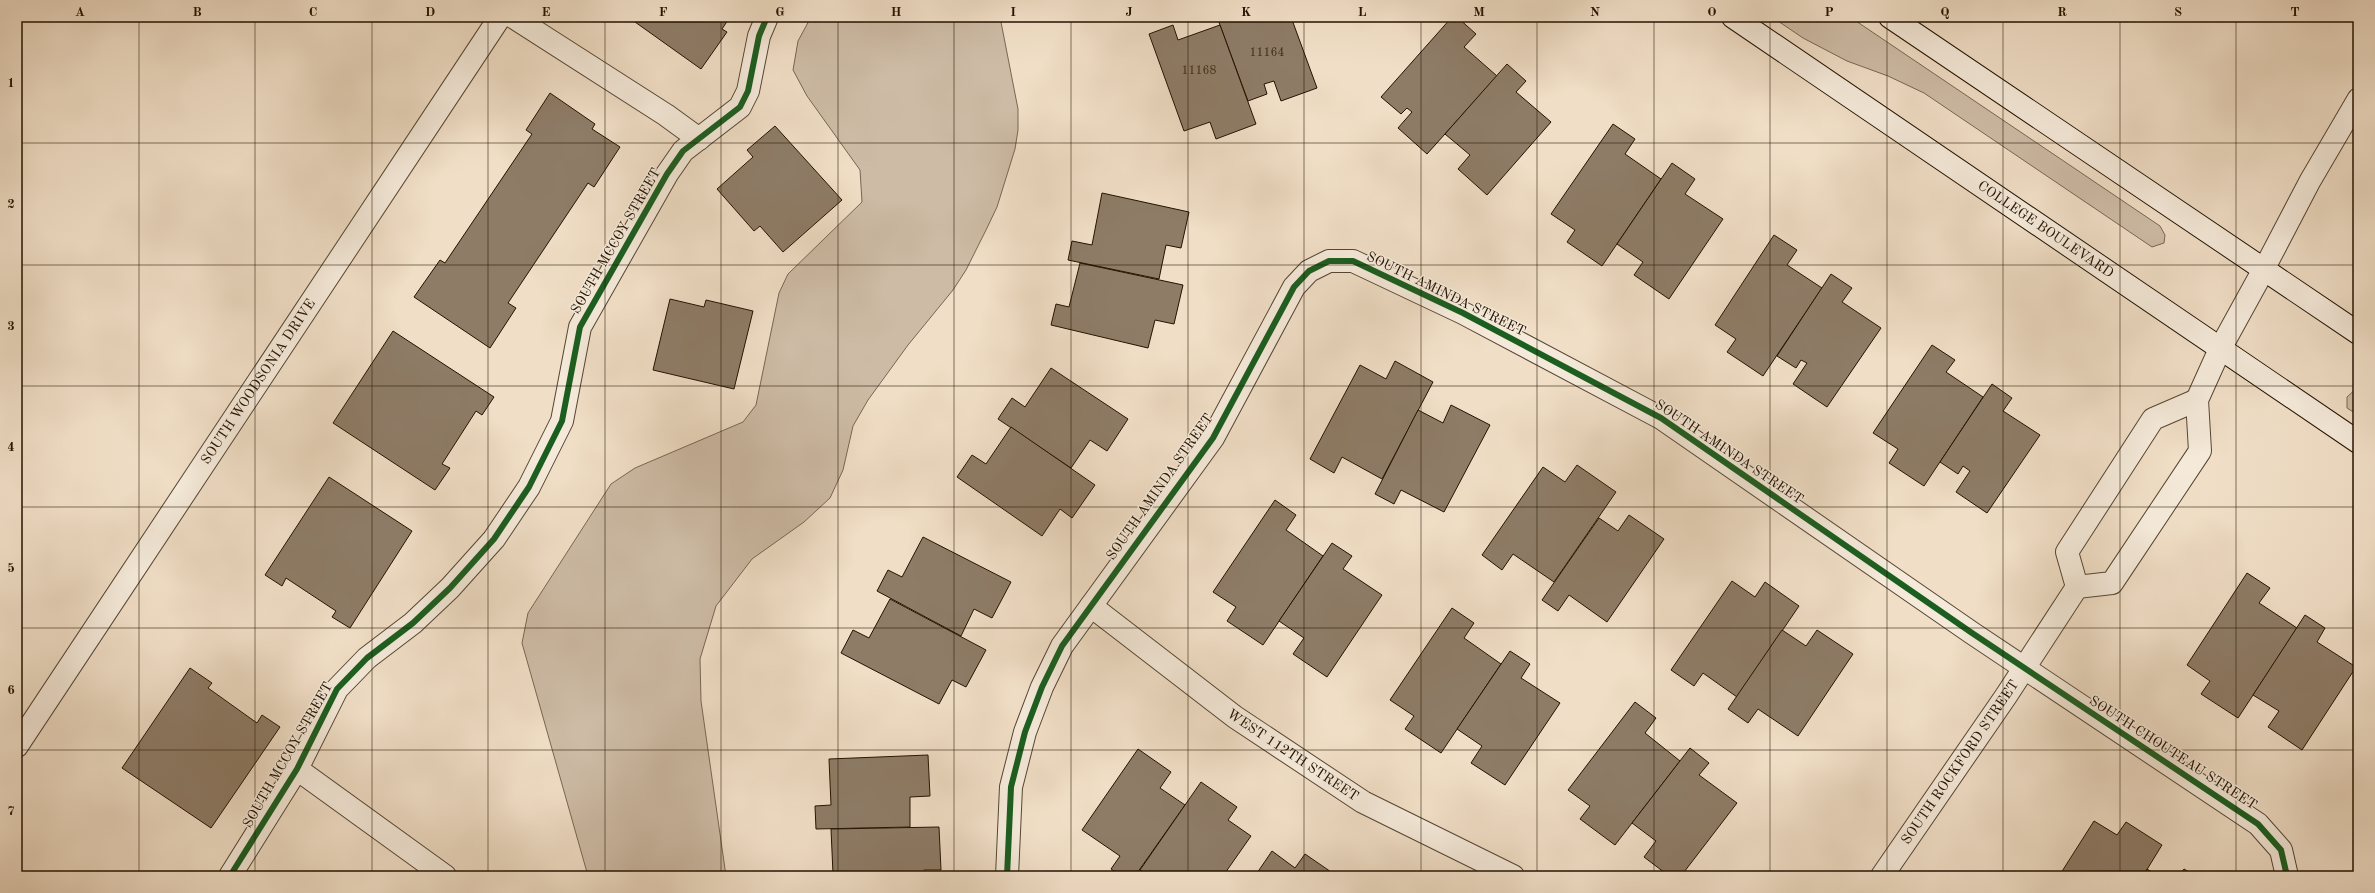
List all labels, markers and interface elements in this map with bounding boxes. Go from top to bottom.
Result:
text: A [75,6,85,19]
text: B [192,6,202,19]
text: C [309,6,317,19]
text: D [425,6,435,19]
text: E [542,6,551,19]
text: F [659,6,668,19]
text: G [775,6,785,19]
text: H [891,6,902,19]
text: I [1010,6,1016,19]
text: J [1125,6,1133,19]
text: K [1241,6,1251,19]
text: L [1358,6,1367,19]
text: M [1473,6,1485,19]
text: N [1590,6,1600,19]
text: O [1707,6,1717,19]
text: P [1824,6,1834,19]
text: Q [1940,6,1950,19]
text: R [2057,6,2067,19]
text: S [2174,6,2182,19]
text: T [2290,6,2300,19]
house number: 11164 [1250,47,1284,59]
house number: 11168 [1182,65,1216,77]
text: 1 [7,77,15,90]
street label: SOUTH MCCOY STREET [569,166,663,316]
street label: COLLEGE BOULEVARD [1975,179,2116,281]
text: 2 [7,198,15,211]
street label: SOUTH AMINDA STREET [1364,249,1528,339]
street label: SOUTH WOODSONIA DRIVE [199,297,318,467]
text: 3 [7,320,15,333]
street label: SOUTH AMINDA STREET [1652,397,1806,507]
street label: SOUTH AMINDA STREET [1104,411,1216,563]
text: 4 [7,441,15,454]
text: 5 [7,562,15,575]
street label: SOUTH ROCKFORD STREET [1899,678,2021,847]
street label: SOUTH MCCOY STREET [241,680,335,830]
text: 6 [7,684,15,697]
street label: SOUTH CHOUTEAU STREET [2087,694,2259,812]
street label: WEST 112TH STREET [1224,706,1361,804]
text: 7 [7,805,15,818]

